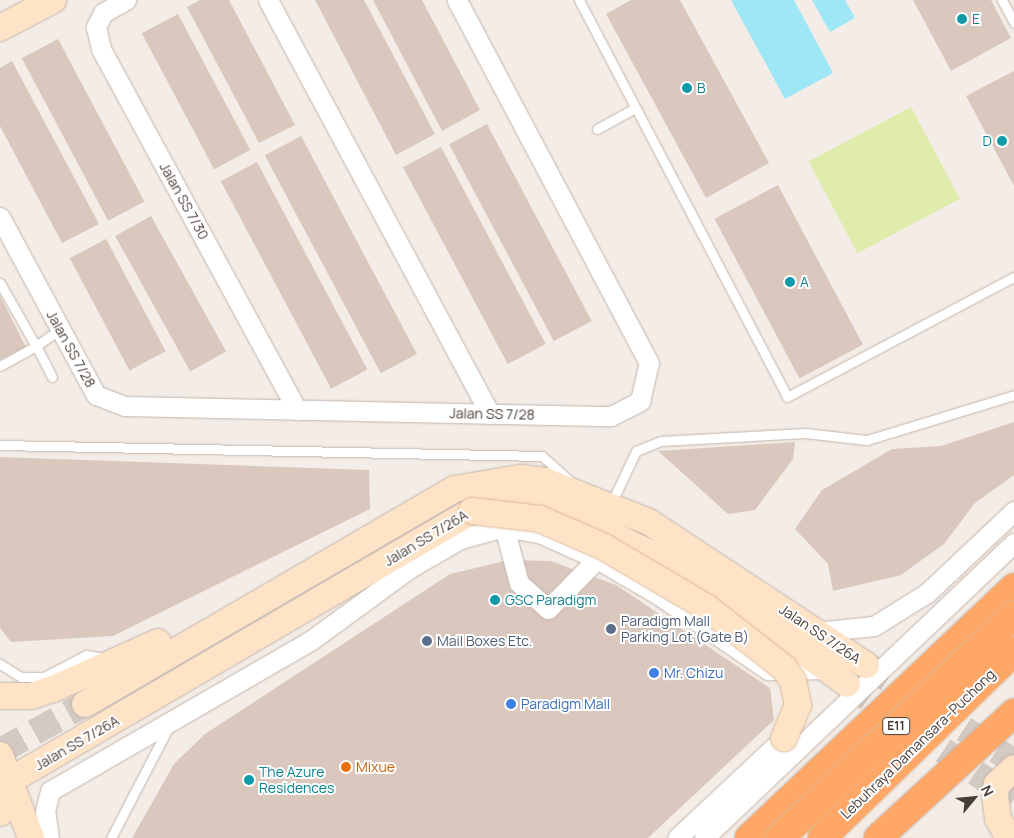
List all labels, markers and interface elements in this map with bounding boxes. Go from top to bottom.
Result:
place label: E [972,11,980,27]
marker: E [956,13,968,25]
place label: B [697,80,706,96]
marker: B [681,82,693,94]
place label: D [983,133,992,149]
marker: D [996,135,1008,147]
street label: Jalan SS 7/30 [156,160,212,242]
place label: A [800,274,809,290]
marker: A [784,276,796,288]
street label: Jalan SS 7/28 [43,308,99,390]
street label: Jalan SS 7/28 [449,405,535,423]
street label: Jalan SS 7/26A [381,506,471,570]
place label: GSC Paradigm [505,592,596,608]
marker: GSC Paradigm [489,594,501,606]
street label: Jalan SS 7/26A [776,601,864,667]
place label: Paradigm Mall Parking Lot (Gate B) [621,613,749,646]
marker: Paradigm Mall Parking Lot (Gate B) [605,623,617,635]
place label: Mail Boxes Etc. [437,633,532,649]
marker: Mail Boxes Etc. [421,635,433,647]
place label: Mr. Chizu [664,665,723,681]
street label: Lebuhraya Damansara–Puchong [837,666,999,822]
marker: Mr. Chizu [648,667,660,679]
place label: Paradigm Mall [521,696,610,712]
marker: Paradigm Mall [505,698,517,710]
street label: Jalan SS 7/26A [32,712,122,774]
road number: E11 [881,716,911,736]
place label: Mixue [356,759,395,775]
marker: Mixue [340,761,352,773]
place label: The Azure Residences [259,764,334,796]
north arrow [949,773,999,823]
marker: The Azure Residences [243,774,255,786]
text: N [977,782,998,800]

